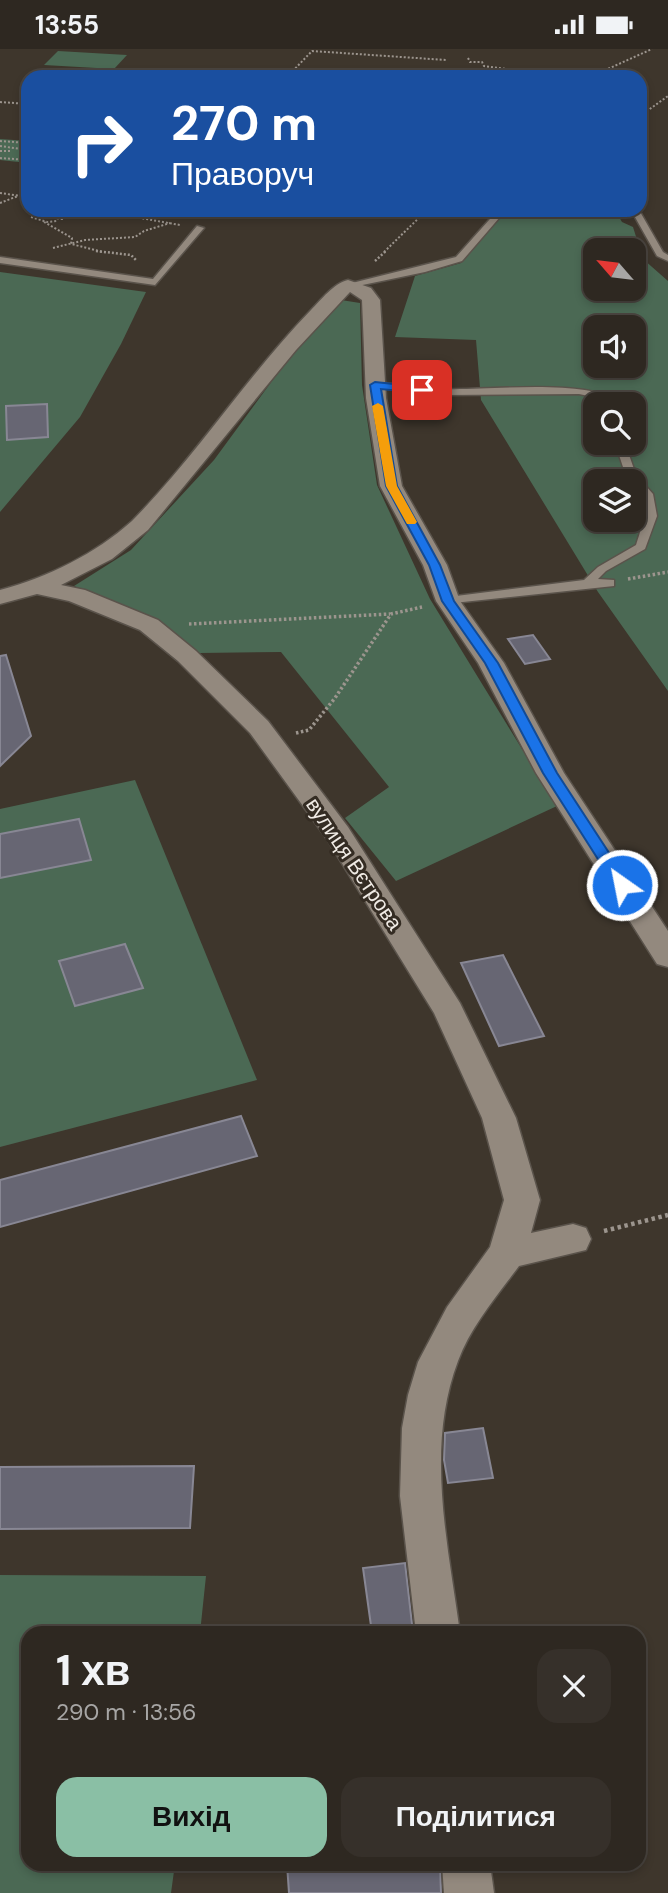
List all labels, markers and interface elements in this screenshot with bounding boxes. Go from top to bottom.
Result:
text: 13:55 [35,8,99,42]
text: 270 m [171,91,317,155]
icon: right [56,98,147,189]
text: Праворуч [171,153,314,195]
north arrow [583,238,646,301]
map controls [583,238,646,532]
button: sound [583,315,646,378]
pin [392,360,452,420]
icon: arrive [403,371,441,409]
button: search [583,392,646,455]
button: layers [583,469,646,532]
street label: вулиця Вєтрова [299,792,409,936]
position arrow [585,848,659,922]
text: 1 хв [56,1643,130,1698]
button: close [537,1649,611,1723]
text: 290 m · 13:56 [56,1697,196,1727]
button: Вихід [56,1777,327,1857]
button: Поділитися [341,1777,611,1857]

